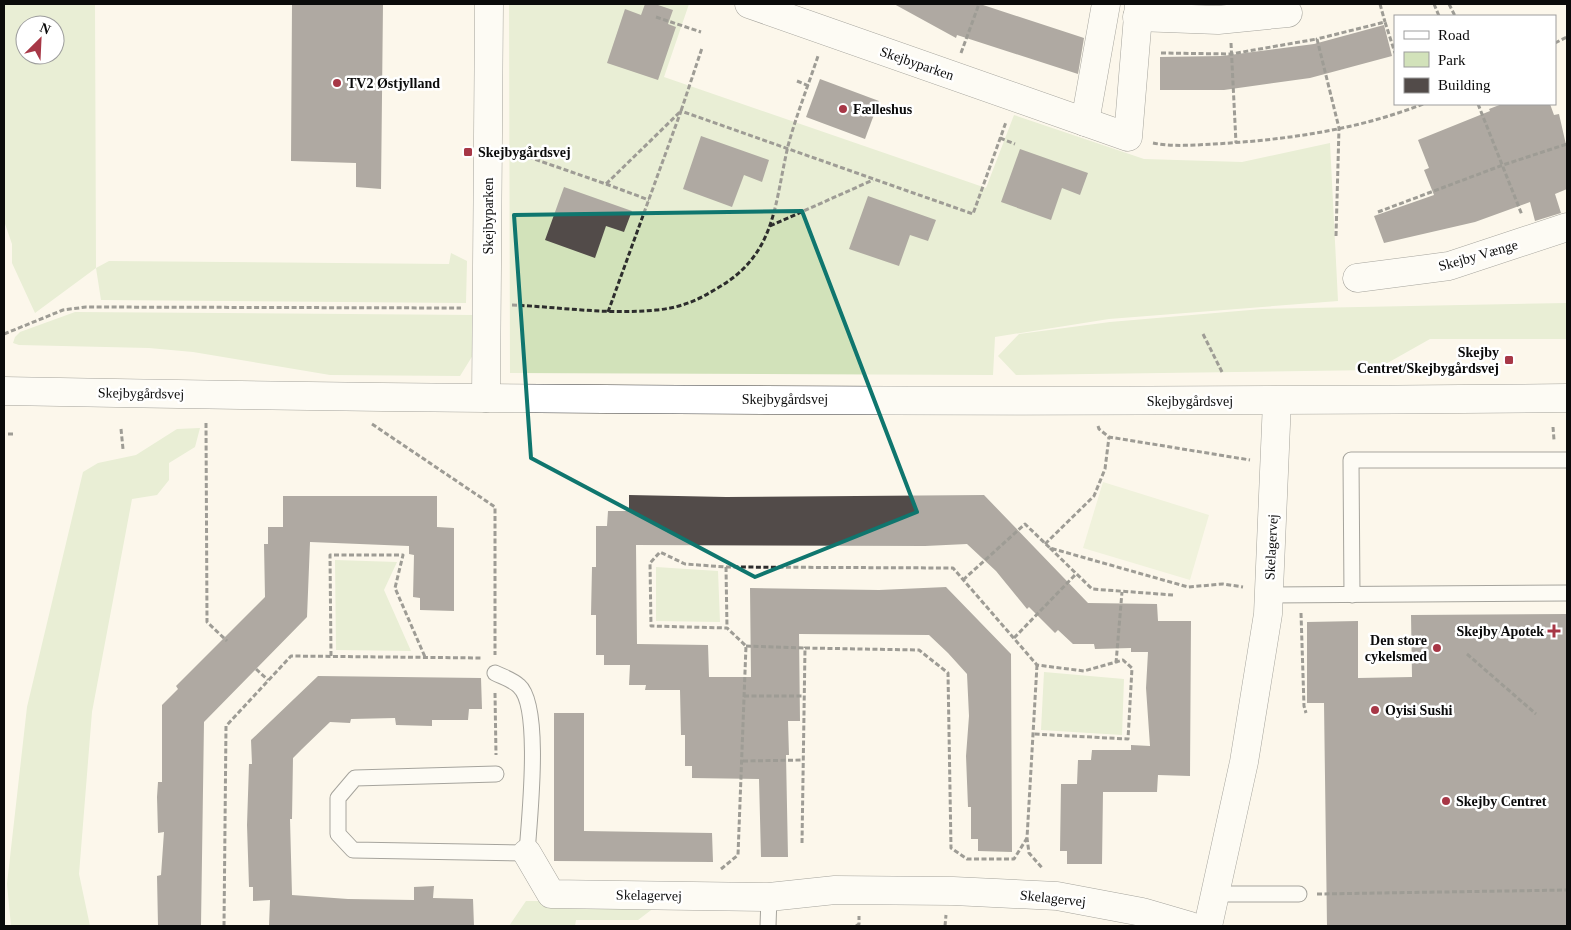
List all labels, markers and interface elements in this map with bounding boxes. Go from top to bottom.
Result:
north arrow [15,15,65,65]
legend [1394,15,1556,105]
text: N [37,20,53,37]
text: Road [1438,27,1470,43]
street label: Skejbyparken [878,44,956,83]
text: Park [1438,52,1466,68]
place label: TV2 Østjylland [347,76,440,91]
marker: TV2 Østjylland [331,77,343,89]
text: Building [1438,77,1491,93]
place label: Fælleshus [853,102,913,117]
marker: Fælleshus [837,103,849,115]
place label: Skejbygårdsvej [478,145,571,160]
marker: Skejbygårdsvej [462,146,474,158]
street label: Skejbyparken [481,178,496,254]
street label: Skejby Vænge [1437,237,1520,274]
place label: Skejby Centret/Skejbygårdsvej [1357,345,1499,376]
marker: Skejby Centret/Skejbygårdsvej [1503,354,1515,366]
street label: Skejbygårdsvej [98,385,184,402]
street label: Skejbygårdsvej [742,392,828,407]
street label: Skejbygårdsvej [1147,394,1233,409]
street label: Skelagervej [1262,514,1281,580]
place label: Skejby Apotek [1456,624,1544,639]
marker: Skejby Apotek [1548,625,1560,637]
place label: Den store cykelsmed [1365,633,1427,664]
marker: Den store cykelsmed [1431,642,1443,654]
place label: Oyisi Sushi [1385,703,1452,718]
marker: Oyisi Sushi [1369,704,1381,716]
place label: Skejby Centret [1456,794,1547,809]
marker: Skejby Centret [1440,795,1452,807]
street label: Skelagervej [616,887,682,904]
street label: Skelagervej [1019,888,1087,909]

